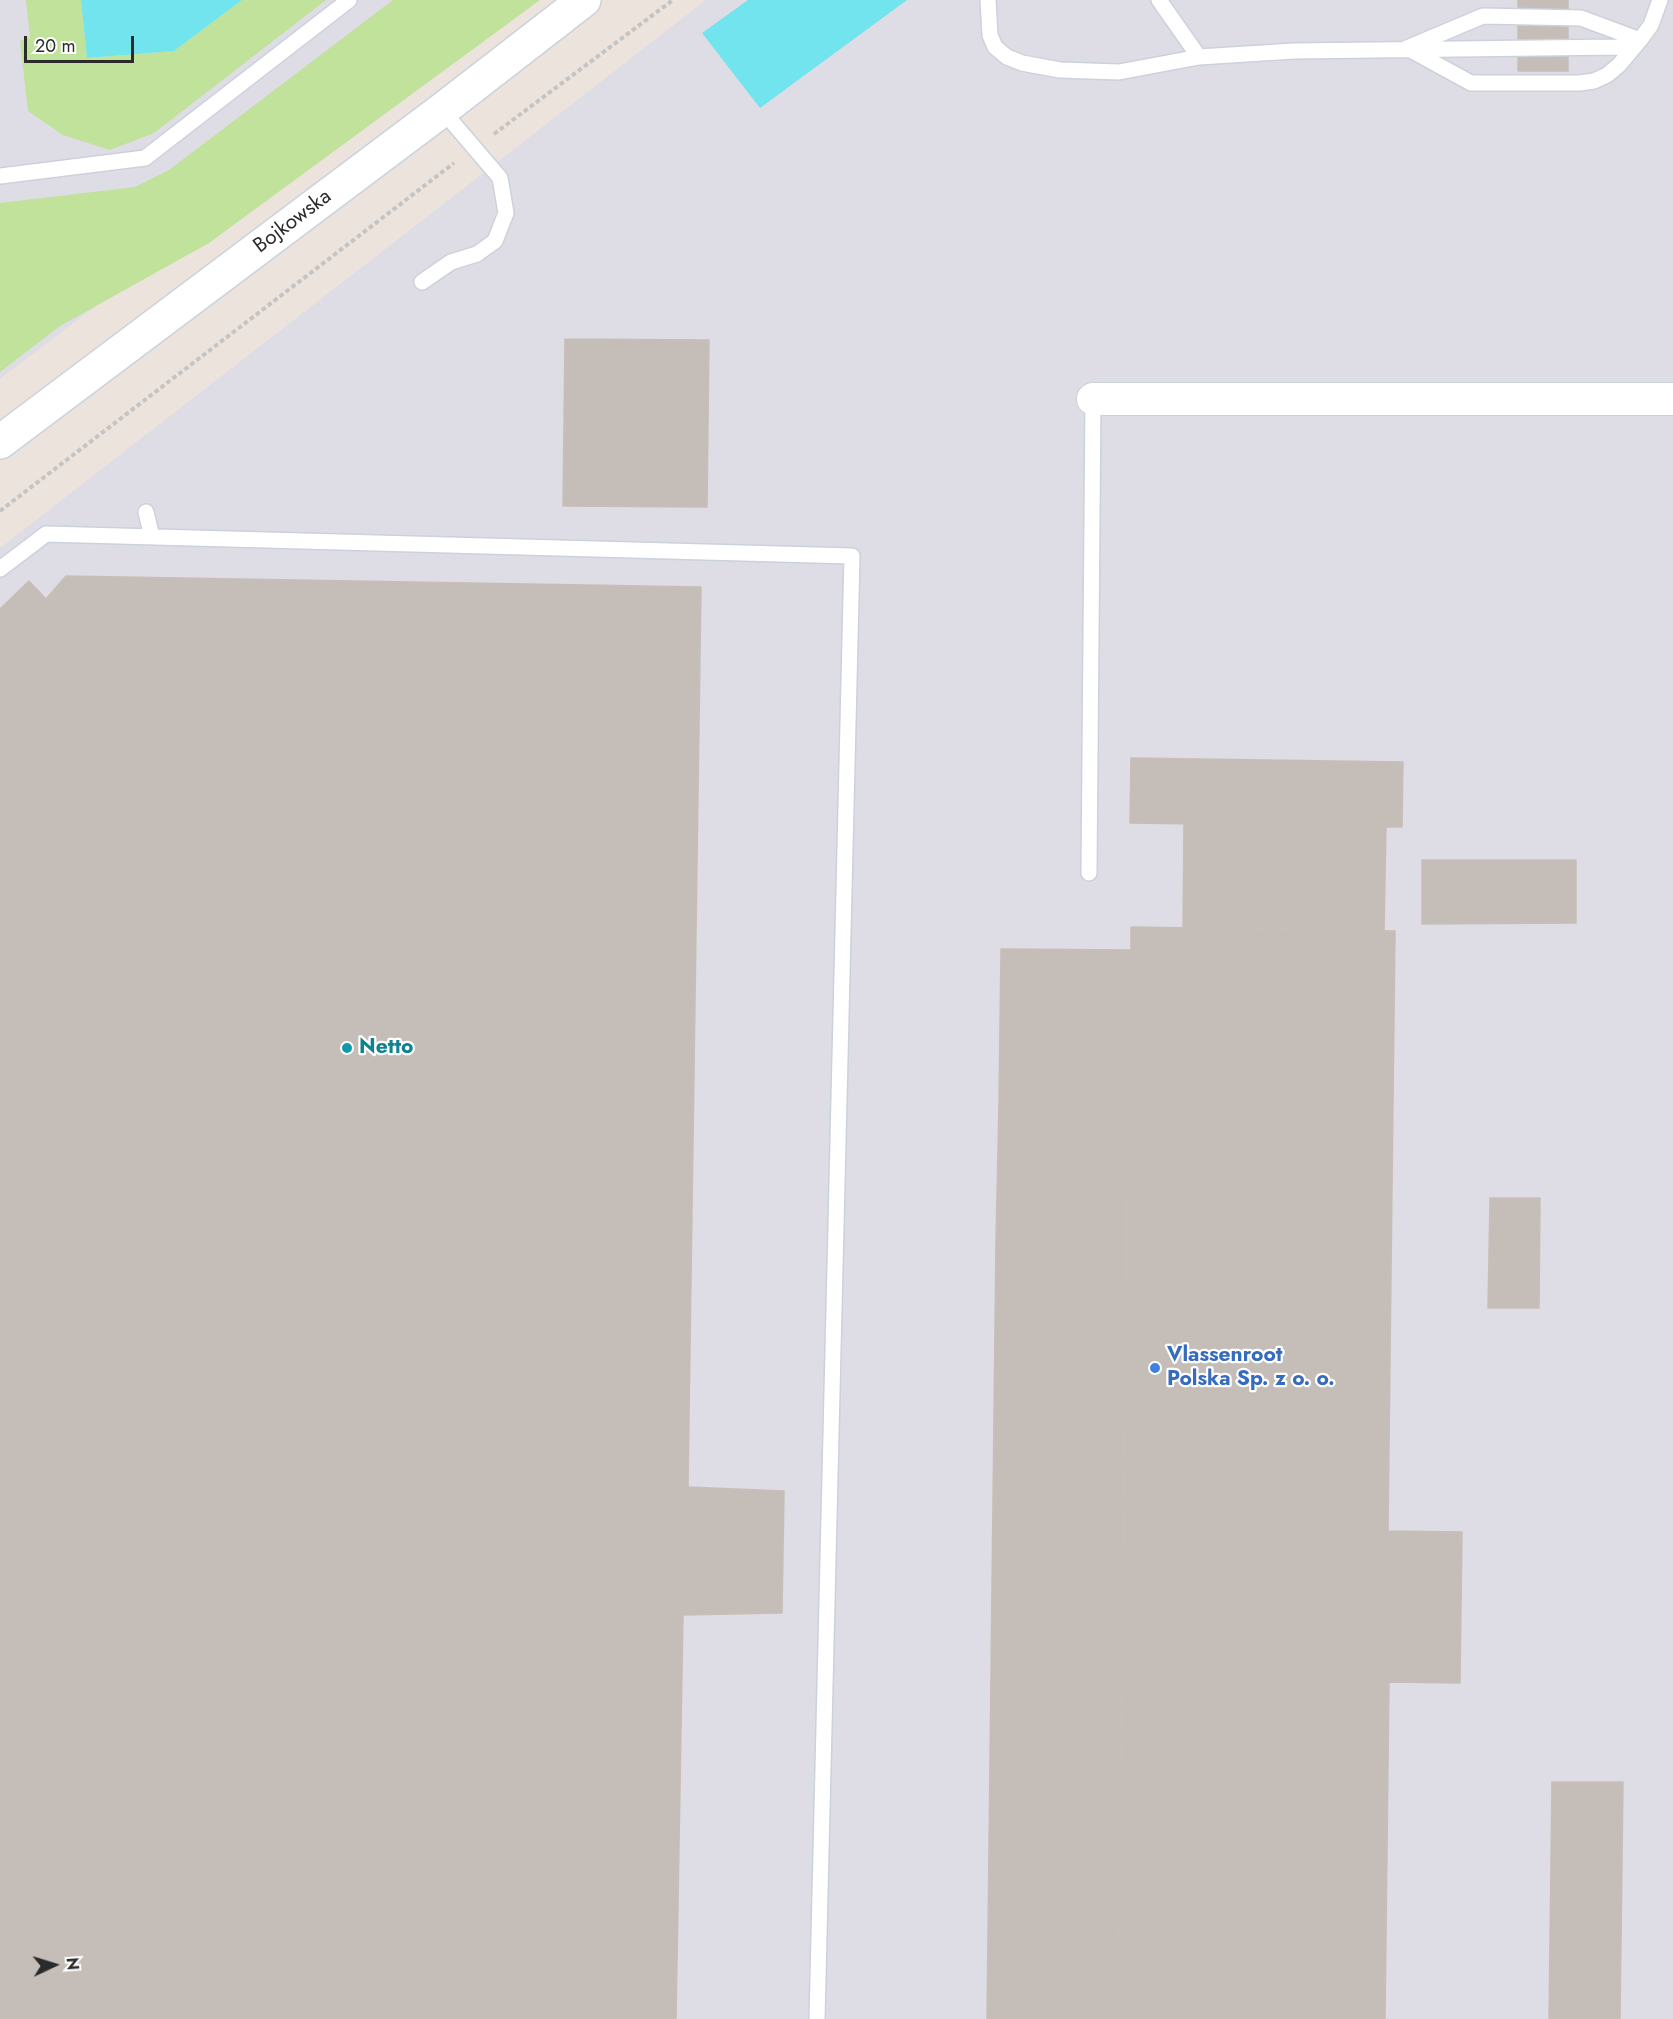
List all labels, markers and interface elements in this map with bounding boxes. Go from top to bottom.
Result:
scale bar [27,24,136,62]
text: 20 m [35,33,75,59]
street label: Bojkowska [249,185,337,259]
place label: Netto [359,1035,413,1061]
marker: Netto [340,1041,354,1055]
place label: Vlassenroot Polska Sp. z o. o. [1167,1343,1335,1393]
marker: Vlassenroot Polska Sp. z o. o. [1148,1361,1162,1375]
north arrow [24,1935,84,1995]
text: N [61,1957,84,1971]

